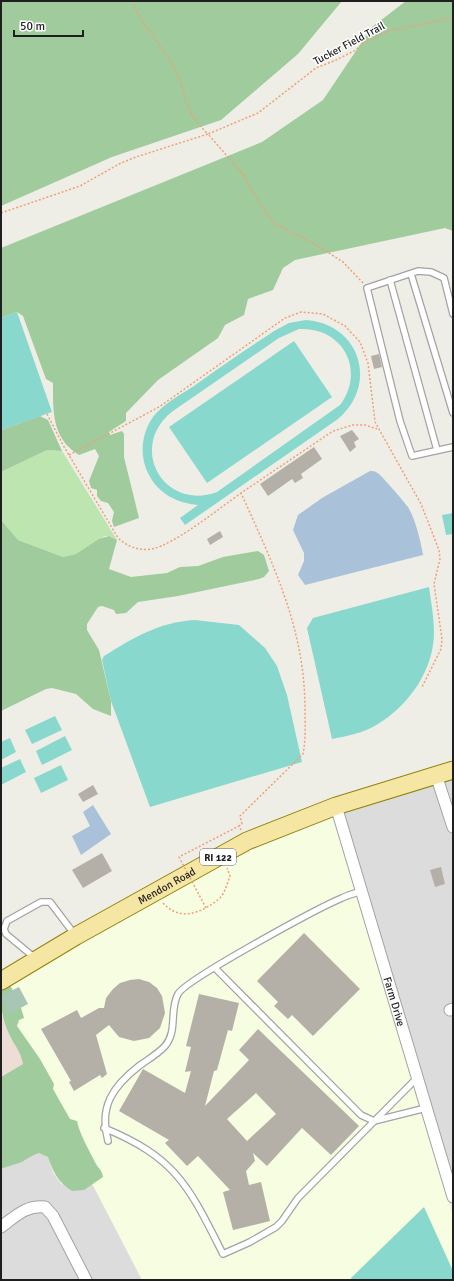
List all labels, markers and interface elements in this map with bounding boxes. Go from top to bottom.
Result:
scale bar [14,12,83,38]
text: 50 m [20,19,45,34]
street label: Tucker Field Trail [311,19,387,68]
road number: RI 122 [200,849,236,865]
street label: Mendon Road [136,865,198,907]
street label: Farm Drive [380,975,408,1028]

